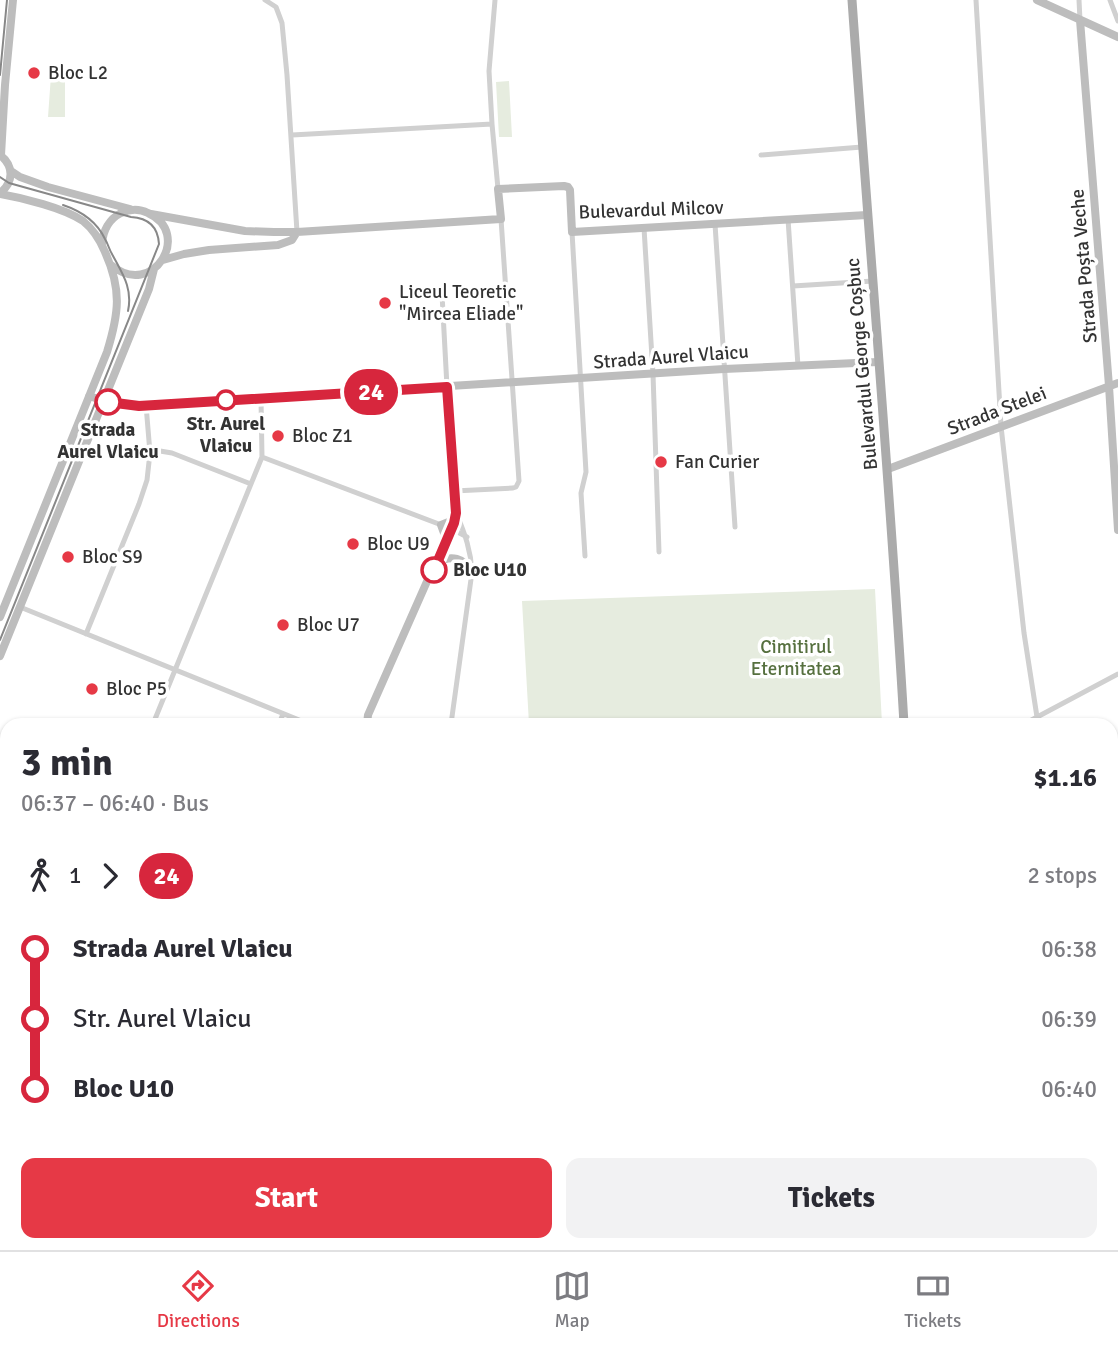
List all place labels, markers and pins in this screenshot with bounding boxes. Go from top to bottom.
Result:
place label: Bloc L2 [48,61,108,85]
marker: Bloc L2 [26,65,42,81]
place label: Liceul Teoretic "Mircea Eliade" [399,280,523,326]
marker: Liceul Teoretic "Mircea Eliade" [377,295,393,311]
marker: Strada Aurel Vlaicu [95,389,121,415]
marker: Str. Aurel Vlaicu [216,390,236,410]
place label: Str. Aurel Vlaicu [187,412,265,458]
place label: Strada Aurel Vlaicu [57,418,159,464]
place label: Bloc Z1 [292,424,353,448]
marker: Bloc Z1 [270,428,286,444]
place label: Fan Curier [675,450,759,474]
marker: Fan Curier [653,454,669,470]
place label: Bloc U9 [367,532,430,556]
marker: Bloc U9 [345,536,361,552]
place label: Bloc S9 [82,545,143,569]
marker: Bloc S9 [60,549,76,565]
marker: Bloc U10 [421,557,447,583]
place label: Bloc U10 [453,558,527,582]
place label: Bloc U7 [297,613,360,637]
marker: Bloc U7 [275,617,291,633]
place label: Bloc P5 [106,677,167,701]
marker: Bloc P5 [84,681,100,697]

